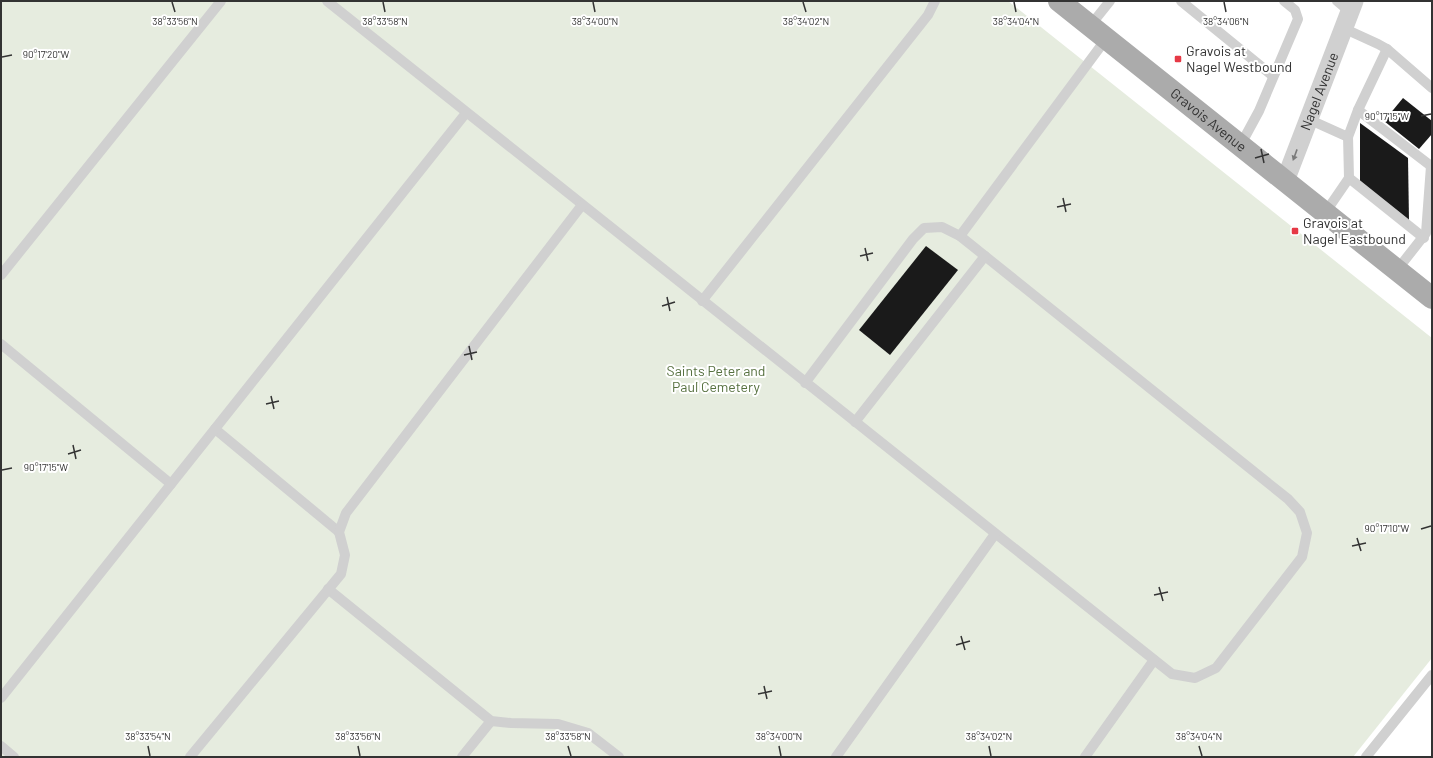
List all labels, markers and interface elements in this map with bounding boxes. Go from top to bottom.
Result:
text: 38°33'56"N [152,15,198,27]
text: 38°33'58"N [362,15,408,27]
text: 38°34'00"N [572,15,618,27]
text: 38°34'02"N [783,15,829,27]
text: 38°34'04"N [993,15,1039,27]
text: 38°34'06"N [1203,15,1249,27]
place label: Gravois at Nagel Westbound [1186,42,1292,75]
text: 90°17'20"W [23,48,70,60]
street label: Nagel Avenue [1296,50,1342,133]
marker: Gravois at Nagel Westbound [1173,54,1183,64]
street label: Gravois Avenue [1167,84,1250,155]
text: 90°17'15"W [1365,110,1409,122]
one-way arrow [1291,149,1297,161]
place label: Gravois at Nagel Eastbound [1303,214,1406,247]
marker: Gravois at Nagel Eastbound [1290,226,1300,236]
park label: Saints Peter and Paul Cemetery [667,362,765,395]
text: 90°17'15"W [24,461,68,473]
text: 90°17'10"W [1365,522,1410,534]
text: 38°33'54"N [125,730,171,742]
text: 38°33'56"N [335,730,381,742]
text: 38°33'58"N [545,730,591,742]
text: 38°34'00"N [756,730,802,742]
text: 38°34'02"N [966,730,1012,742]
text: 38°34'04"N [1176,730,1222,742]

